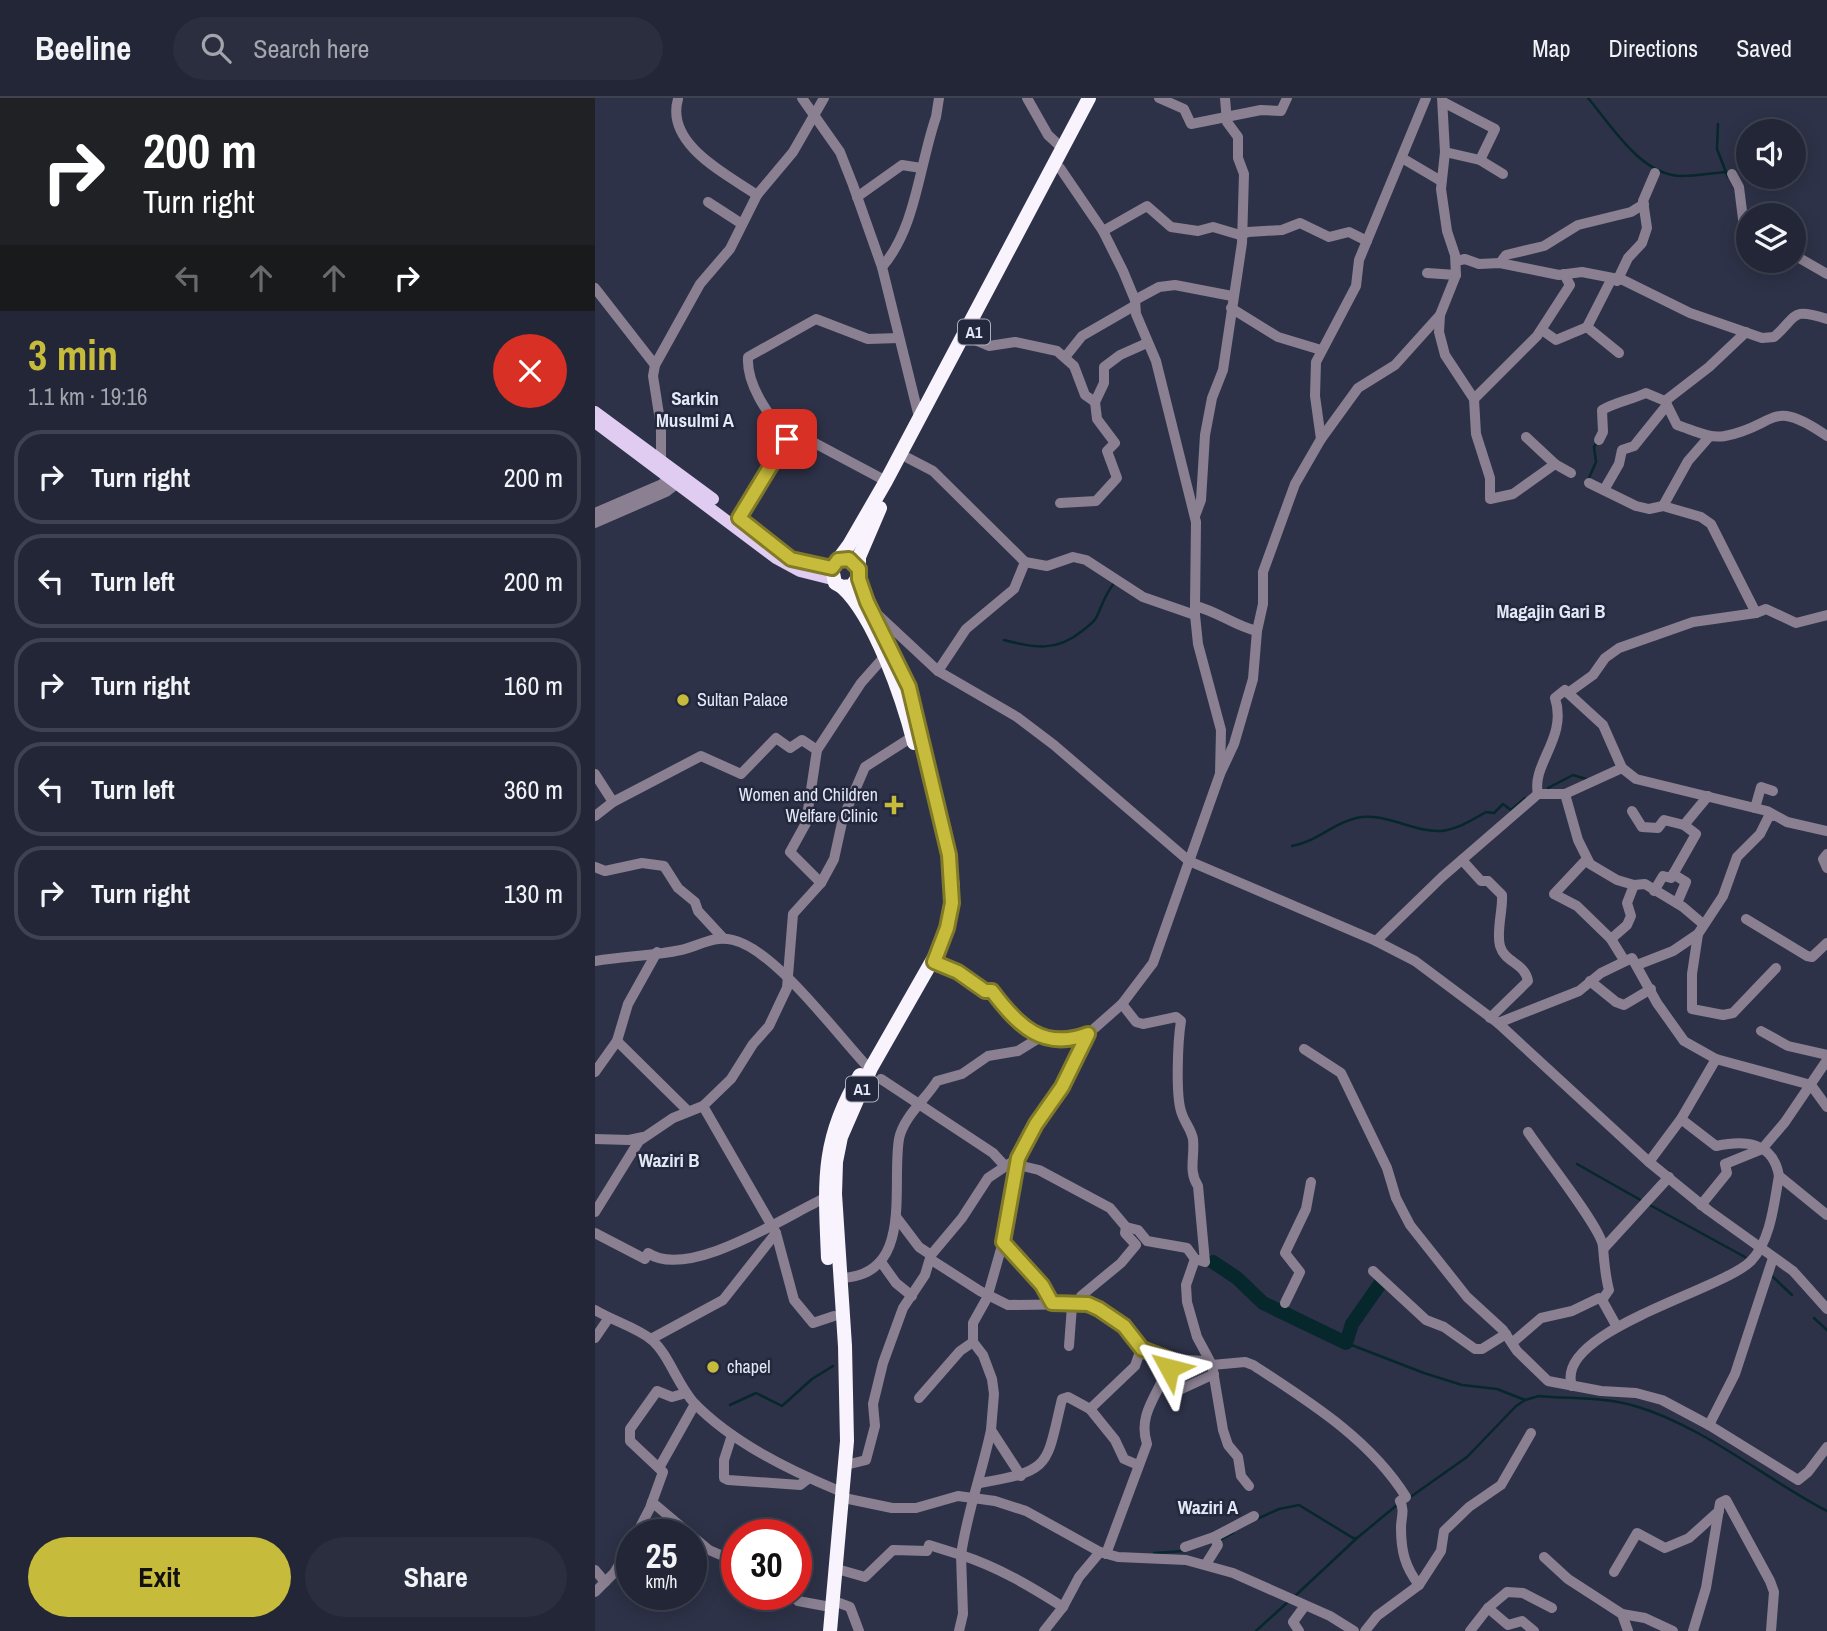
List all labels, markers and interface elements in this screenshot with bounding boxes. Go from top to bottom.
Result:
search box [173,17,663,80]
text: Beeline [35,26,131,70]
icon: search [197,29,235,67]
text: Search here [253,31,369,66]
text: Map [1532,32,1570,64]
text: Directions [1608,32,1698,64]
text: Saved [1736,32,1792,64]
text: 200 m [143,117,257,183]
map controls [1736,119,1806,273]
button: sound [1736,119,1806,189]
icon: right [28,126,119,217]
text: Turn right [143,180,255,223]
button: layers [1736,203,1806,273]
icon: left [169,259,207,297]
icon: ahead [242,259,280,297]
icon: ahead [315,259,353,297]
icon: right [388,259,426,297]
road number: A1 [958,320,990,344]
text: 3 min [28,327,118,383]
button: close [493,334,567,408]
text: 1.1 km · 19:16 [28,381,148,412]
district label: Sarkin Musulmi A [656,385,735,433]
pin [757,409,817,469]
icon: arrive [768,420,806,458]
icon: right [32,458,70,496]
text: Turn right [91,460,190,495]
text: 200 m [504,460,563,495]
icon: left [32,562,70,600]
text: Turn left [91,564,175,599]
text: 200 m [504,564,563,599]
district label: Magajin Gari B [1496,598,1606,624]
icon: right [32,666,70,704]
text: Turn right [91,668,190,703]
text: 160 m [504,668,563,703]
place label: Sultan Palace [697,687,788,712]
marker: Sultan Palace [675,692,691,708]
icon: left [32,770,70,808]
text: Turn left [91,772,175,807]
text: 360 m [504,772,563,807]
place label: Women and Children Welfare Clinic [739,782,878,828]
marker: Women and Children Welfare Clinic [884,795,904,815]
icon: right [32,874,70,912]
text: Turn right [91,876,190,911]
text: 130 m [504,876,563,911]
road number: A1 [846,1077,878,1102]
district label: Waziri B [639,1147,699,1173]
position arrow [1132,1331,1206,1405]
place label: chapel [727,1354,771,1379]
marker: chapel [705,1359,721,1375]
district label: Waziri A [1178,1494,1239,1520]
speed limit sign: 30 [721,1519,812,1610]
text: 25 [646,1532,677,1579]
button: Exit [28,1537,291,1617]
button: Share [305,1537,567,1617]
text: km/h [646,1569,678,1594]

